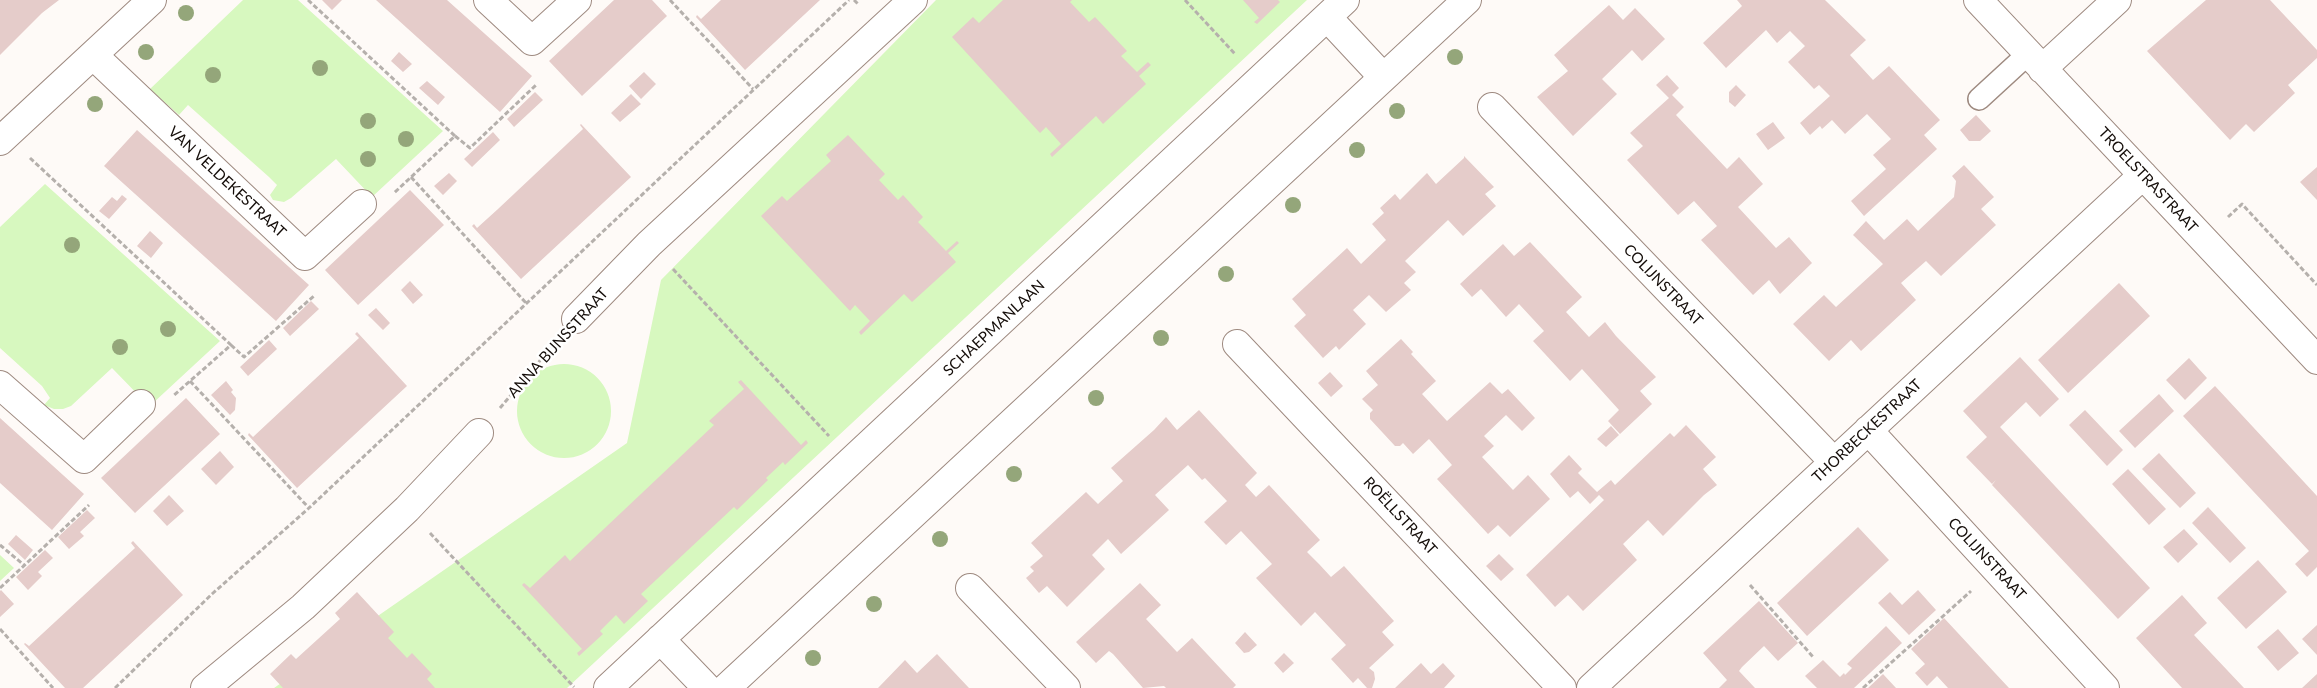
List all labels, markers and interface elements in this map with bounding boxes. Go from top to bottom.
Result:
street label: VAN VELDEKESTRAAT [164,123,290,241]
street label: TROELSTRASTRAAT [2095,124,2201,236]
street label: COLIJNSTRAAT [1620,241,1706,329]
street label: SCHAEPMANLAAN [939,276,1049,380]
street label: ANNA BIJNSSTRAAT [504,284,612,402]
street label: THORBECKESTRAAT [1809,376,1925,486]
street label: ROËLLSTRAAT [1359,473,1441,559]
street label: COLIJNSTRAAT [1944,514,2030,604]

